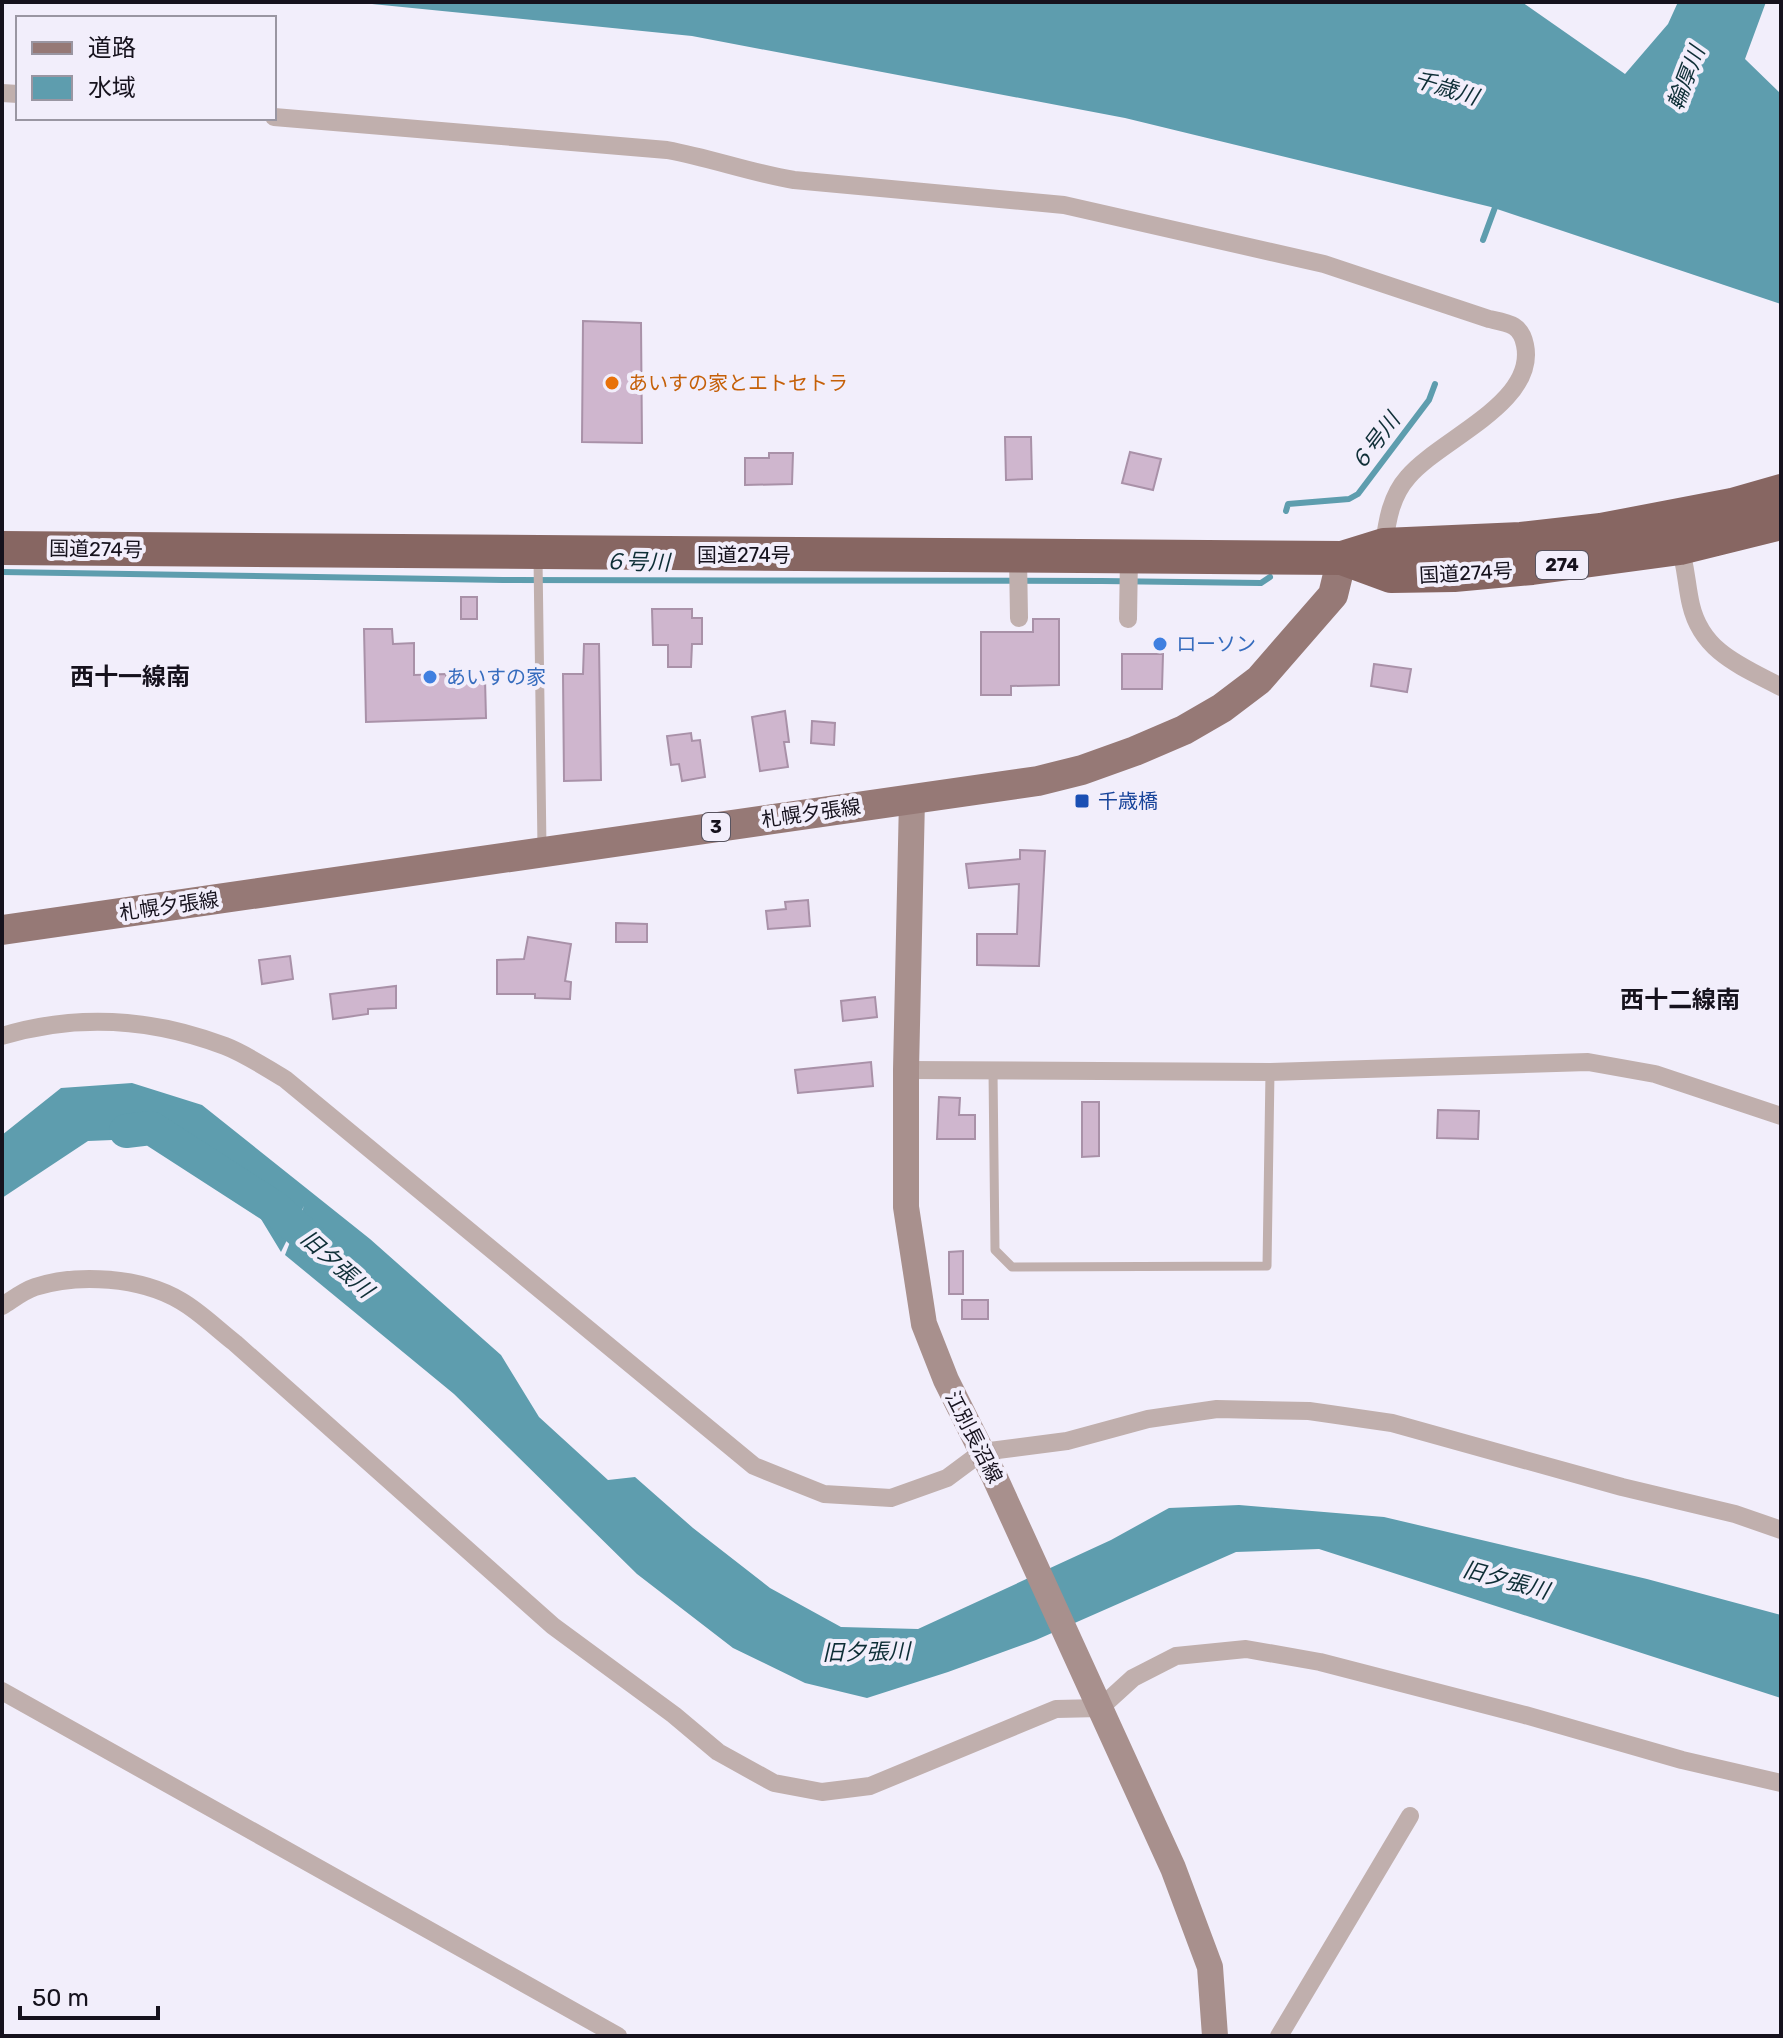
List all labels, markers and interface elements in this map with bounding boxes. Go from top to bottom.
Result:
legend [16,16,276,120]
text: 道路 [88,34,136,62]
water label: 輪厚川 [1662,40,1711,114]
water label: 千歳川 [1410,65,1483,111]
text: 水域 [88,74,136,102]
place label: あいすの家とエトセトラ [628,371,848,395]
marker: あいすの家とエトセトラ [603,374,621,392]
water label: ６号川 [1344,406,1407,476]
street label: 国道274号 [49,536,143,562]
street label: 国道274号 [697,543,791,567]
water label: ６号川 [604,548,672,576]
road number: 274 [1536,551,1588,579]
street label: 国道274号 [1419,559,1513,587]
place label: ローソン [1176,632,1256,656]
marker: ローソン [1151,635,1169,653]
district label: 西十一線南 [70,663,190,691]
place label: あいすの家 [446,665,546,689]
marker: あいすの家 [421,668,439,686]
place label: 千歳橋 [1098,789,1158,813]
marker: 千歳橋 [1073,792,1091,810]
street label: 札幌夕張線 [760,794,862,832]
road number: 3 [702,813,730,841]
street label: 札幌夕張線 [118,887,220,925]
district label: 西十二線南 [1620,986,1740,1014]
water label: 旧夕張川 [295,1225,380,1305]
street label: 江別長沼線 [941,1387,1007,1487]
water label: 旧夕張川 [1460,1556,1554,1605]
water label: 旧夕張川 [822,1638,912,1666]
scale bar [20,1970,158,2020]
text: 50 m [32,1984,89,2012]

